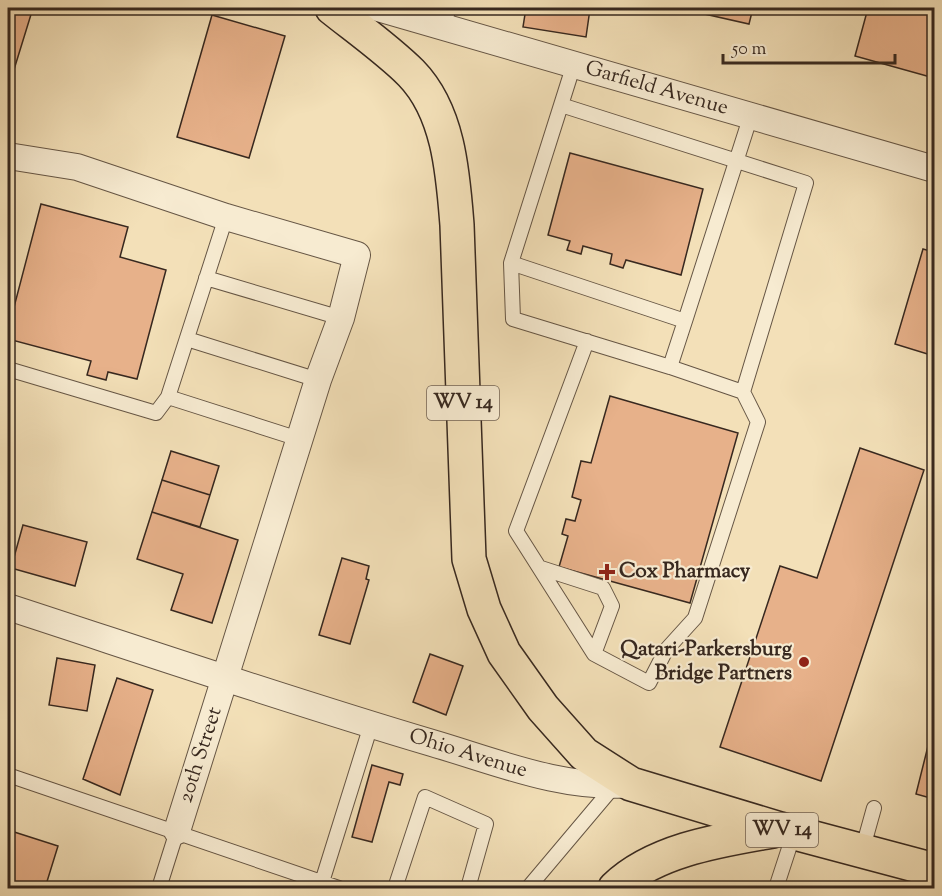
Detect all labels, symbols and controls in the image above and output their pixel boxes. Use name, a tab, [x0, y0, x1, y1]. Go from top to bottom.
scale bar	[723, 27, 896, 65]
text: 50 m	[731, 37, 767, 63]
street label: Garfield Avenue	[581, 54, 732, 124]
road number: WV 14	[427, 386, 499, 420]
place label: Cox Pharmacy	[619, 557, 751, 587]
marker: Cox Pharmacy	[600, 565, 614, 579]
place label: Qatari-Parkersburg Bridge Partners	[620, 635, 793, 689]
marker: Qatari-Parkersburg Bridge Partners	[797, 655, 811, 669]
street label: 20th Street	[171, 703, 231, 807]
street label: Ohio Avenue	[405, 722, 531, 786]
road number: WV 14	[746, 813, 818, 847]

